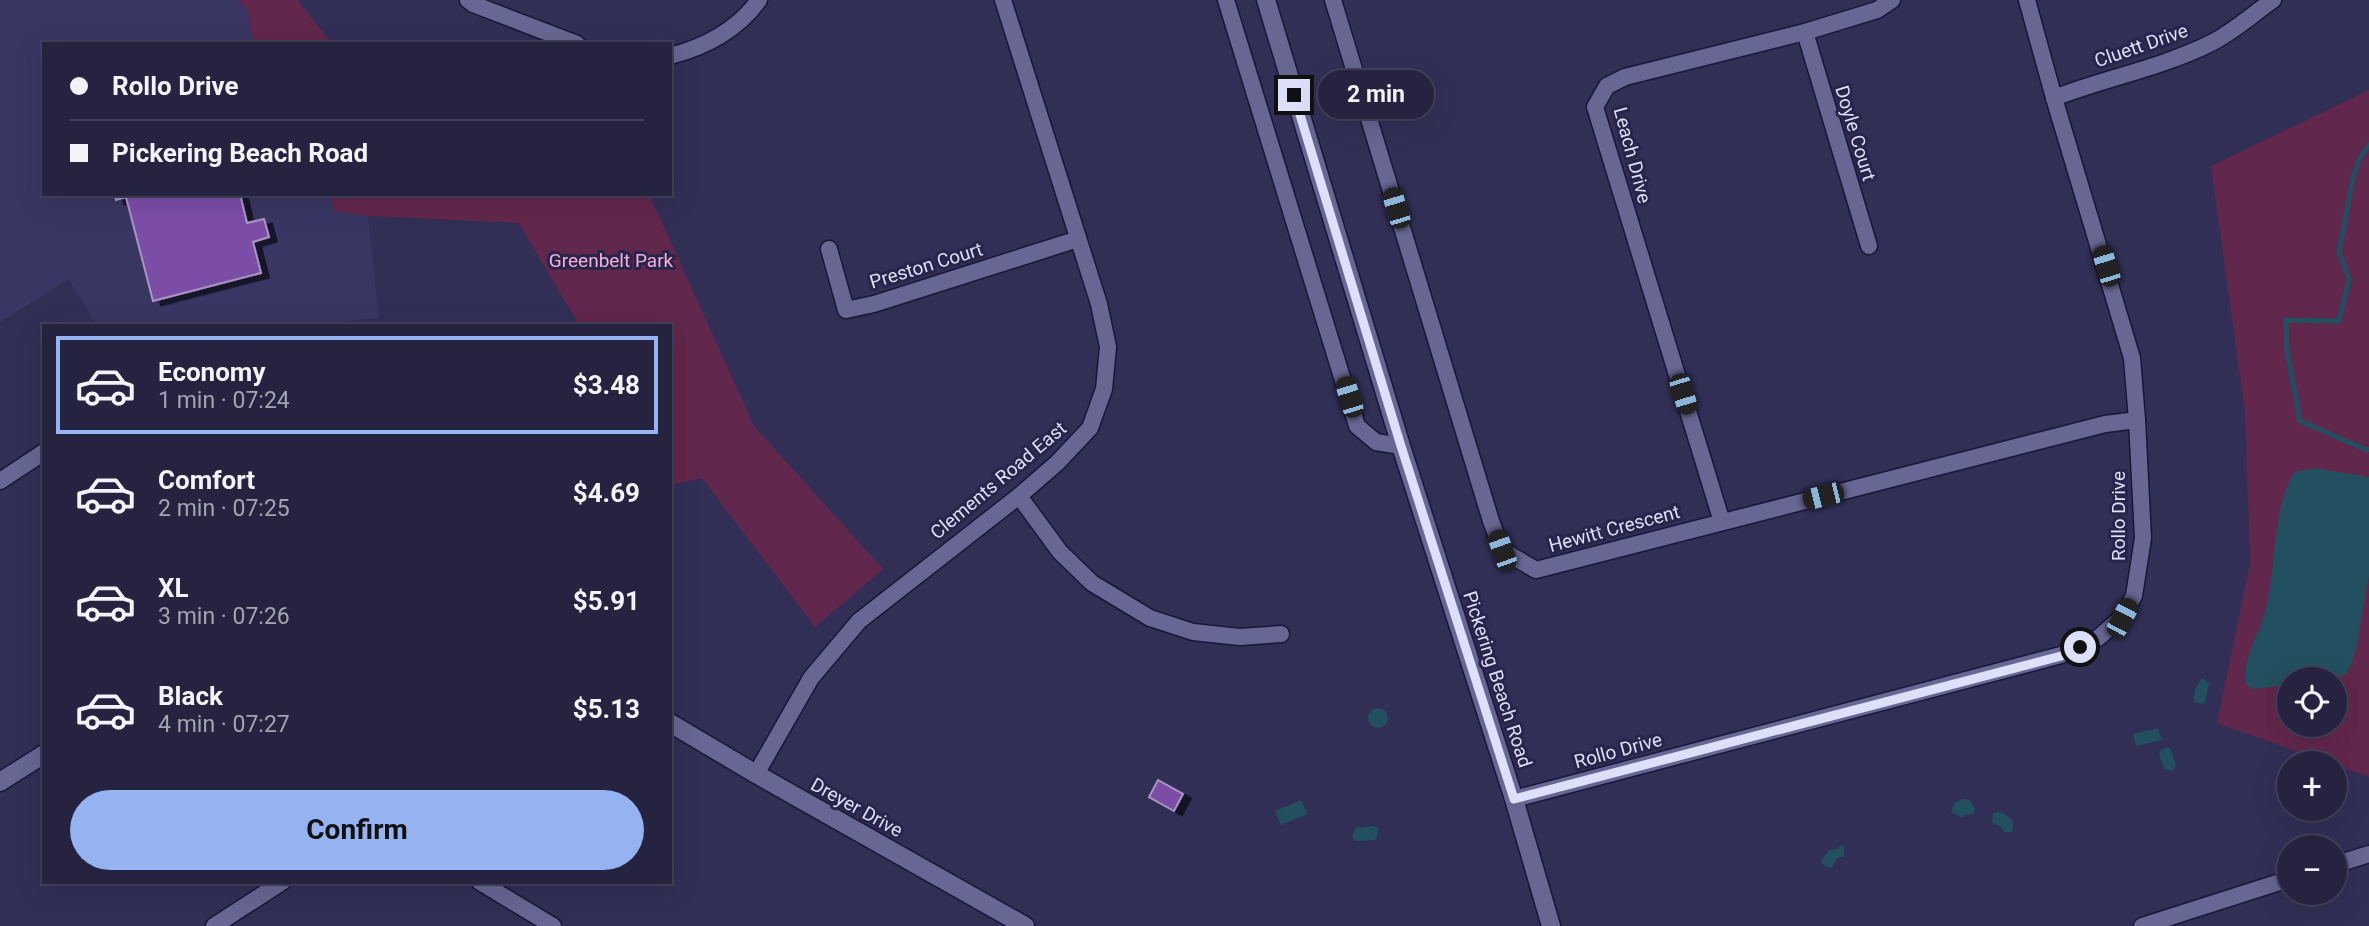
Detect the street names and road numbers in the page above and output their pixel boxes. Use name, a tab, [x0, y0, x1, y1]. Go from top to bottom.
street label: Cluett Drive	[2091, 19, 2191, 72]
street label: Doyle Court	[1830, 83, 1881, 184]
street label: Leach Drive	[1609, 105, 1656, 206]
street label: Preston Court	[867, 237, 985, 294]
street label: Clements Road East	[926, 417, 1071, 544]
street label: Rollo Drive	[2107, 471, 2130, 561]
street label: Hewitt Crescent	[1546, 500, 1682, 557]
street label: Pickering Beach Road	[1458, 588, 1537, 770]
street label: Rollo Drive	[1572, 728, 1665, 773]
street label: Dreyer Drive	[807, 773, 907, 842]

